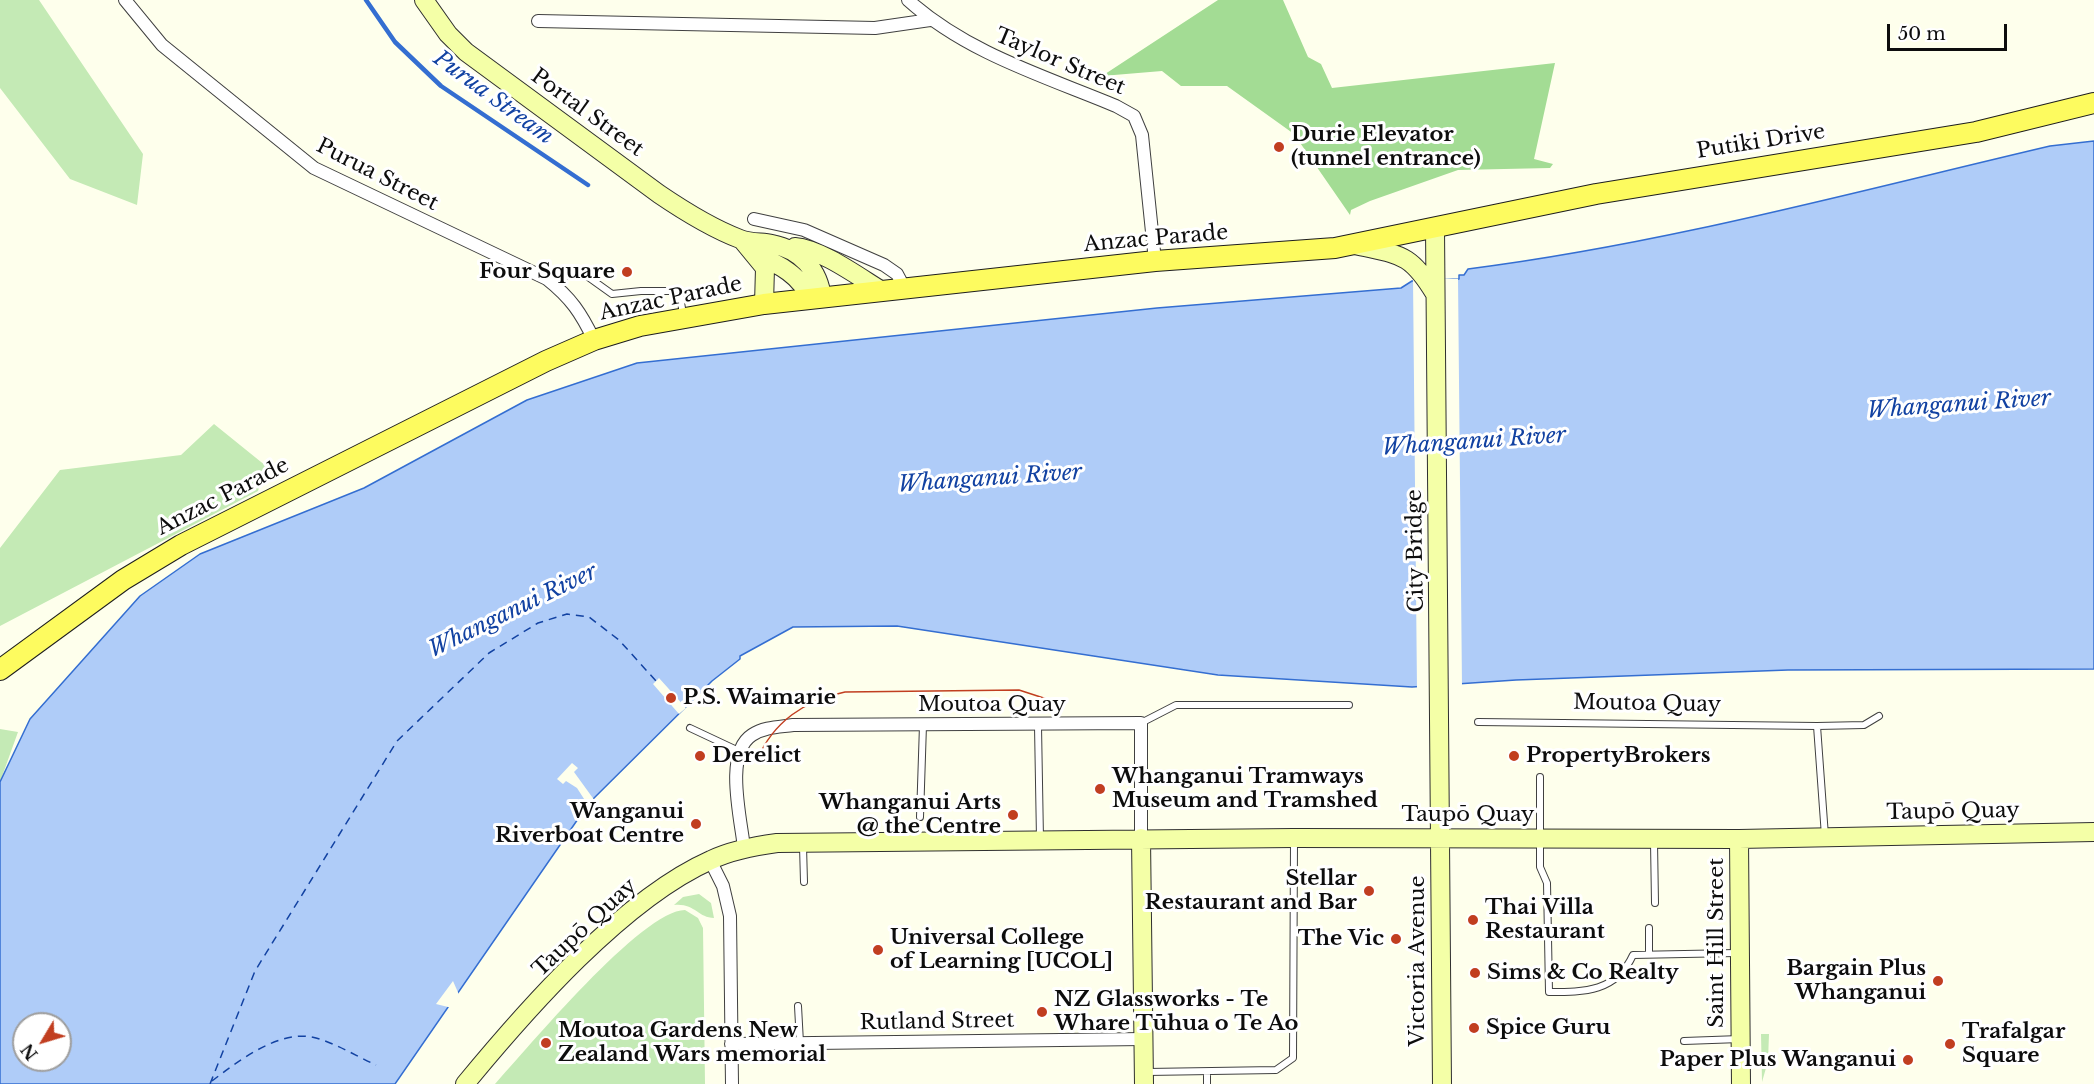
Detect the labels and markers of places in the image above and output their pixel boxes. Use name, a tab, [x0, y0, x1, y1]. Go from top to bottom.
place label: Durie Elevator (tunnel entrance)	[1291, 122, 1481, 172]
marker: Durie Elevator (tunnel entrance)	[1272, 140, 1286, 154]
place label: Four Square	[479, 259, 615, 285]
marker: Four Square	[620, 265, 634, 279]
place label: P.S. Waimarie	[683, 685, 836, 711]
marker: P.S. Waimarie	[664, 691, 678, 705]
place label: Derelict	[712, 743, 801, 769]
place label: PropertyBrokers	[1526, 743, 1711, 769]
marker: Derelict	[693, 749, 707, 763]
marker: PropertyBrokers	[1507, 749, 1521, 763]
place label: Whanganui Tramways Museum and Tramshed	[1112, 764, 1378, 814]
marker: Whanganui Tramways Museum and Tramshed	[1093, 782, 1107, 796]
place label: Whanganui Arts @ the Centre	[819, 790, 1001, 840]
place label: Wanganui Riverboat Centre	[495, 799, 684, 849]
marker: Whanganui Arts @ the Centre	[1006, 808, 1020, 822]
marker: Wanganui Riverboat Centre	[689, 817, 703, 831]
place label: Stellar Restaurant and Bar	[1145, 866, 1357, 916]
marker: Stellar Restaurant and Bar	[1362, 884, 1376, 898]
place label: Thai Villa Restaurant	[1485, 895, 1605, 945]
marker: Thai Villa Restaurant	[1466, 913, 1480, 927]
place label: Universal College of Learning [UCOL]	[890, 925, 1113, 975]
place label: The Vic	[1298, 926, 1384, 952]
marker: The Vic	[1389, 932, 1403, 946]
marker: Universal College of Learning [UCOL]	[871, 943, 885, 957]
place label: Bargain Plus Whanganui	[1786, 956, 1926, 1006]
place label: Sims & Co Realty	[1487, 960, 1678, 986]
marker: Sims & Co Realty	[1468, 966, 1482, 980]
marker: Bargain Plus Whanganui	[1931, 974, 1945, 988]
place label: NZ Glassworks - Te Whare Tūhua o Te Ao	[1054, 987, 1298, 1037]
marker: NZ Glassworks - Te Whare Tūhua o Te Ao	[1035, 1005, 1049, 1019]
place label: Spice Guru	[1486, 1015, 1610, 1041]
place label: Moutoa Gardens New Zealand Wars memorial	[558, 1018, 826, 1068]
place label: Trafalgar Square	[1962, 1019, 2065, 1069]
marker: Spice Guru	[1467, 1021, 1481, 1035]
marker: Moutoa Gardens New Zealand Wars memorial	[539, 1036, 553, 1050]
marker: Trafalgar Square	[1943, 1037, 1957, 1051]
place label: Paper Plus Wanganui	[1659, 1047, 1896, 1073]
marker: Paper Plus Wanganui	[1901, 1053, 1915, 1067]

